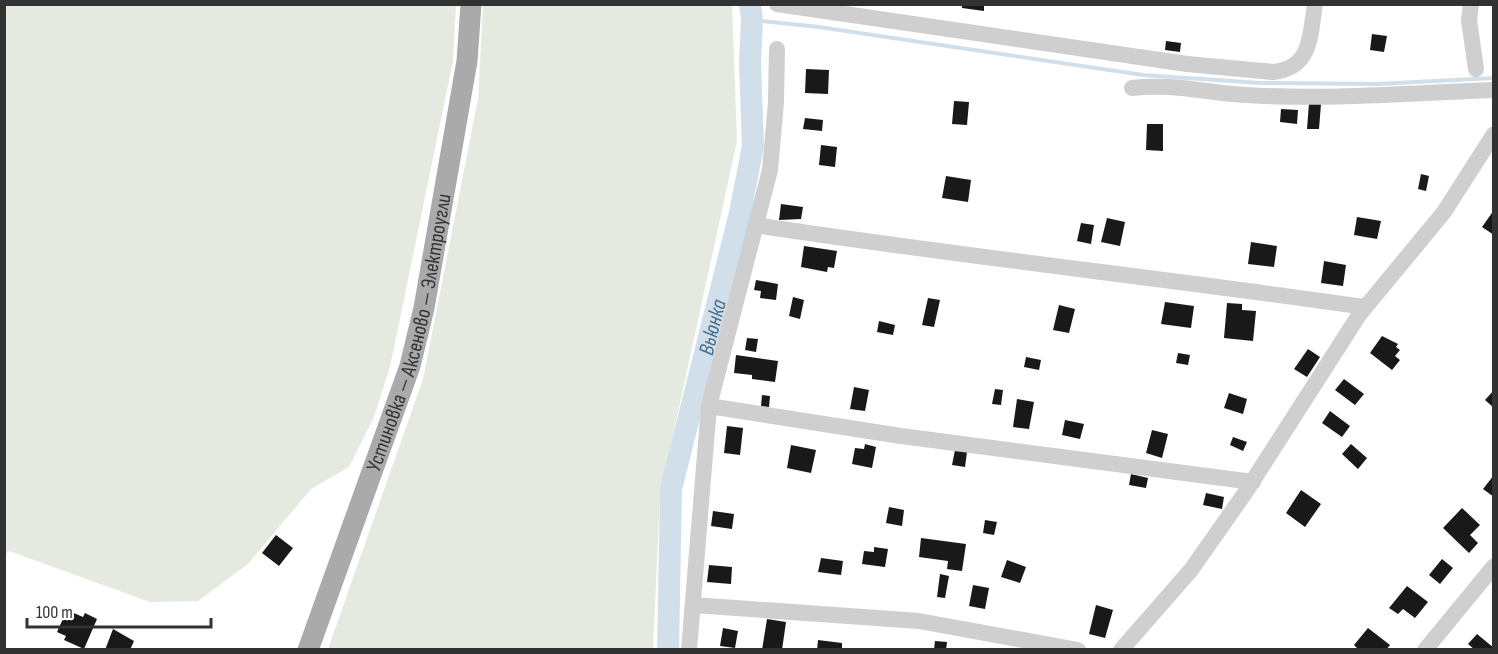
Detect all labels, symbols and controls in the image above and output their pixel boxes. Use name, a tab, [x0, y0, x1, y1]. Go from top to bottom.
street label: Устиновка — Аксеново — Электроугли	[361, 192, 457, 475]
water label: Вьюнка	[693, 297, 733, 358]
scale bar	[27, 591, 212, 629]
text: 100 m	[36, 602, 73, 623]

